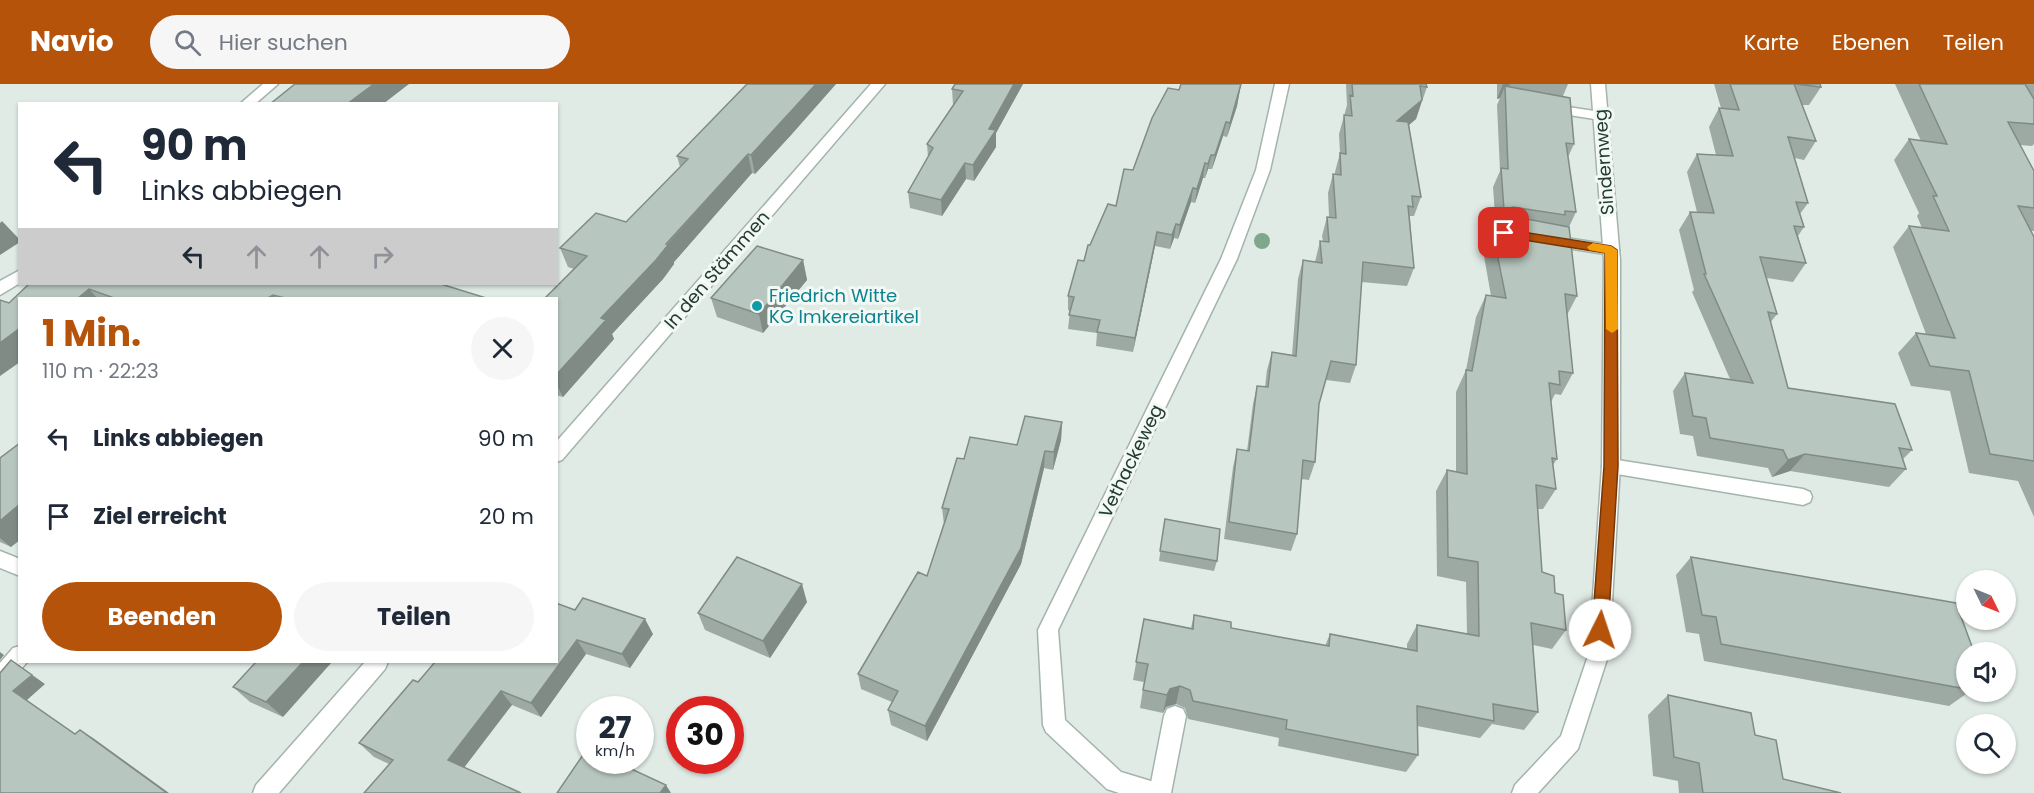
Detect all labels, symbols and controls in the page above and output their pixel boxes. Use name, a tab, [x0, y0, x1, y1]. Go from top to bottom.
search box	[150, 15, 570, 69]
text: Navio	[30, 22, 114, 61]
icon: search	[171, 26, 204, 59]
text: Hier suchen	[219, 27, 348, 58]
text: Karte	[1744, 28, 1799, 57]
text: Ebenen	[1832, 28, 1910, 57]
text: Teilen	[1943, 28, 2004, 57]
street label: Sindernweg	[1587, 108, 1620, 216]
text: 90 m	[141, 116, 248, 175]
icon: left	[42, 126, 120, 204]
text: Links abbiegen	[141, 172, 342, 209]
street label: In den Stämmen	[658, 205, 775, 334]
pin	[1478, 207, 1529, 258]
icon: arrive	[1487, 216, 1520, 249]
icon: left	[177, 240, 210, 273]
icon: ahead	[240, 240, 273, 273]
icon: ahead	[303, 240, 336, 273]
icon: right	[366, 240, 399, 273]
place label: Friedrich Witte KG Imkereiartikel	[769, 283, 919, 329]
marker: Friedrich Witte KG Imkereiartikel	[750, 299, 764, 313]
text: 1 Min.	[42, 308, 141, 359]
button: close	[471, 317, 534, 380]
text: 110 m · 22:23	[42, 357, 159, 385]
street label: Vethackeweg	[1092, 400, 1169, 522]
icon: left	[42, 422, 75, 455]
text: Links abbiegen	[93, 423, 264, 454]
text: 90 m	[478, 423, 534, 454]
icon: arrive	[42, 500, 75, 533]
text: Ziel erreicht	[93, 501, 227, 532]
text: 20 m	[479, 501, 534, 532]
north arrow	[1956, 570, 2016, 630]
map controls	[1956, 570, 2016, 774]
button: Beenden	[42, 582, 282, 651]
button: Teilen	[294, 582, 534, 651]
position arrow	[1568, 598, 1632, 662]
button: sound	[1956, 642, 2016, 702]
speed limit sign: 30	[666, 696, 744, 774]
text: 27	[598, 706, 632, 749]
button: search	[1956, 714, 2016, 774]
text: km/h	[595, 740, 635, 761]

